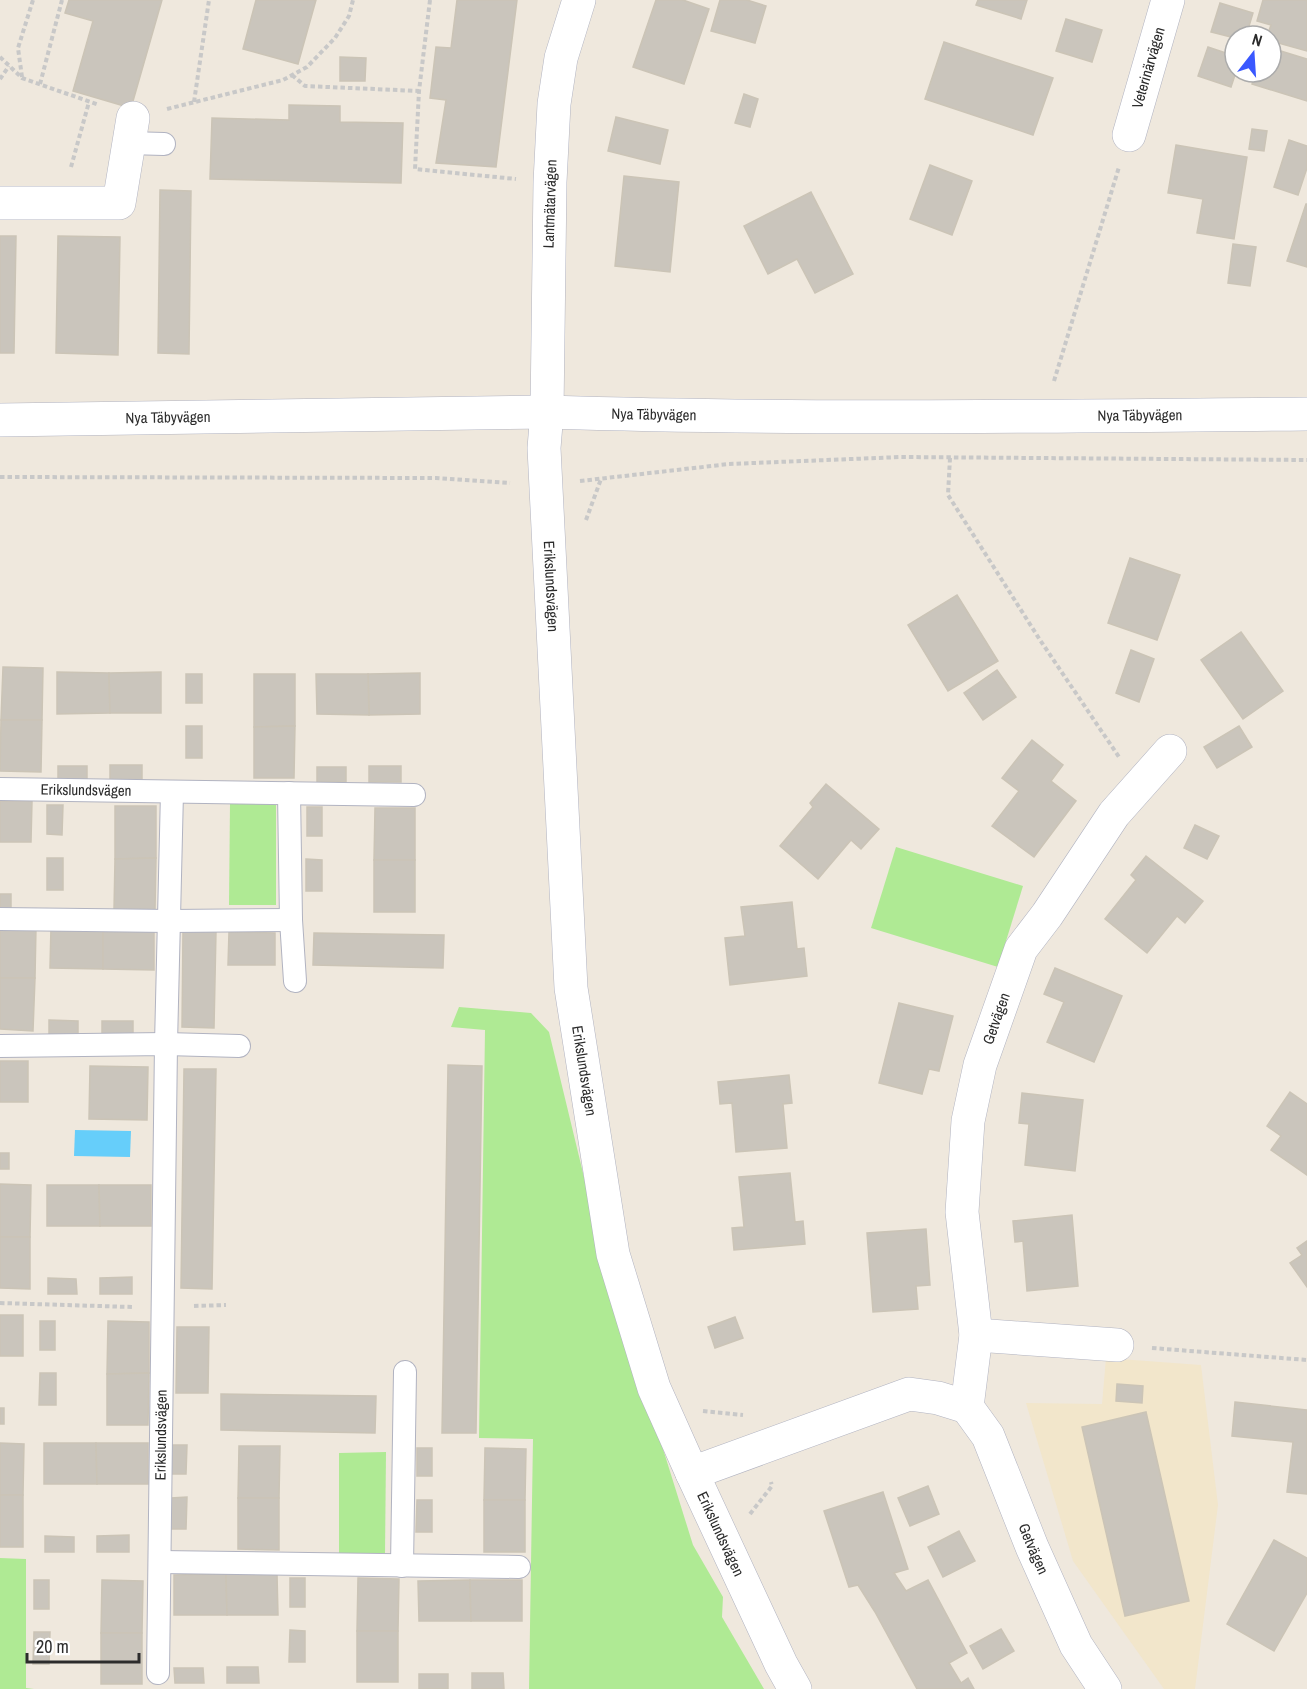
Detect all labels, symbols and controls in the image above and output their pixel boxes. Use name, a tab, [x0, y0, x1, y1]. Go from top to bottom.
north arrow	[1223, 24, 1283, 84]
street label: Veterinärvägen	[1126, 25, 1170, 111]
text: N	[1250, 28, 1265, 52]
street label: Lantmätarvägen	[537, 159, 562, 249]
street label: Nya Täbyvägen	[611, 403, 697, 425]
street label: Nya Täbyvägen	[1097, 404, 1182, 426]
street label: Nya Täbyvägen	[125, 406, 211, 428]
street label: Erikslundsvägen	[539, 540, 564, 632]
street label: Erikslundsvägen	[40, 779, 132, 801]
street label: Getvägen	[977, 990, 1015, 1047]
street label: Erikslundsvägen	[567, 1024, 602, 1117]
street label: Erikslundsvägen	[149, 1389, 172, 1481]
street label: Erikslundsvägen	[692, 1488, 750, 1579]
street label: Getvägen	[1014, 1520, 1054, 1577]
scale bar	[27, 1626, 140, 1664]
text: 20 m	[36, 1634, 69, 1659]

